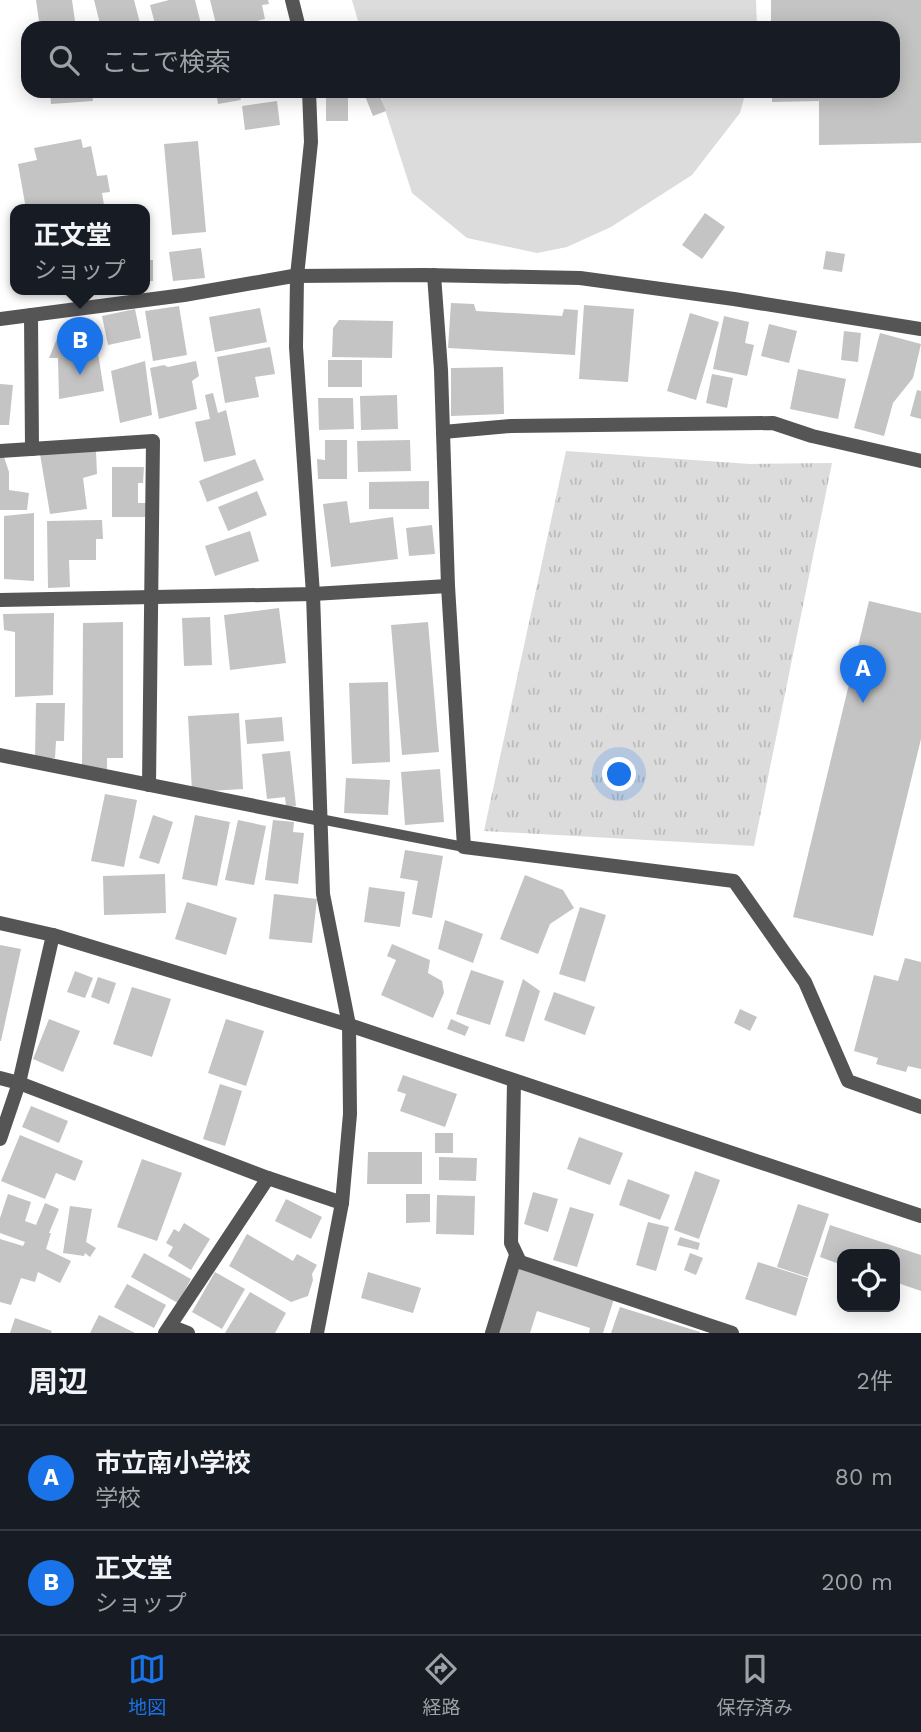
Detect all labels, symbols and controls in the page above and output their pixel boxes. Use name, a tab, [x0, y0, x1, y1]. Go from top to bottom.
search box	[21, 21, 900, 98]
icon: search	[45, 41, 83, 79]
text: ここで検索	[101, 47, 231, 77]
popup	[10, 204, 150, 295]
text: 正文堂	[34, 220, 112, 250]
text: ショップ	[34, 257, 126, 284]
pin: B	[57, 317, 103, 375]
pin: A	[840, 645, 886, 703]
your location	[602, 757, 636, 791]
map controls	[837, 1249, 900, 1312]
button: locate	[837, 1249, 900, 1312]
text: 周辺	[28, 1364, 88, 1399]
text: 2件	[857, 1368, 893, 1395]
text: 市立南小学校	[95, 1448, 251, 1478]
text: A	[43, 1464, 59, 1491]
text: 80 m	[835, 1464, 893, 1491]
text: 学校	[95, 1485, 141, 1512]
text: 正文堂	[95, 1553, 173, 1583]
text: B	[43, 1569, 59, 1596]
text: 200 m	[821, 1569, 893, 1596]
text: ショップ	[95, 1590, 187, 1617]
tab: 地図	[128, 1650, 166, 1719]
tab: 経路	[422, 1650, 461, 1719]
tab: 保存済み	[717, 1650, 793, 1719]

